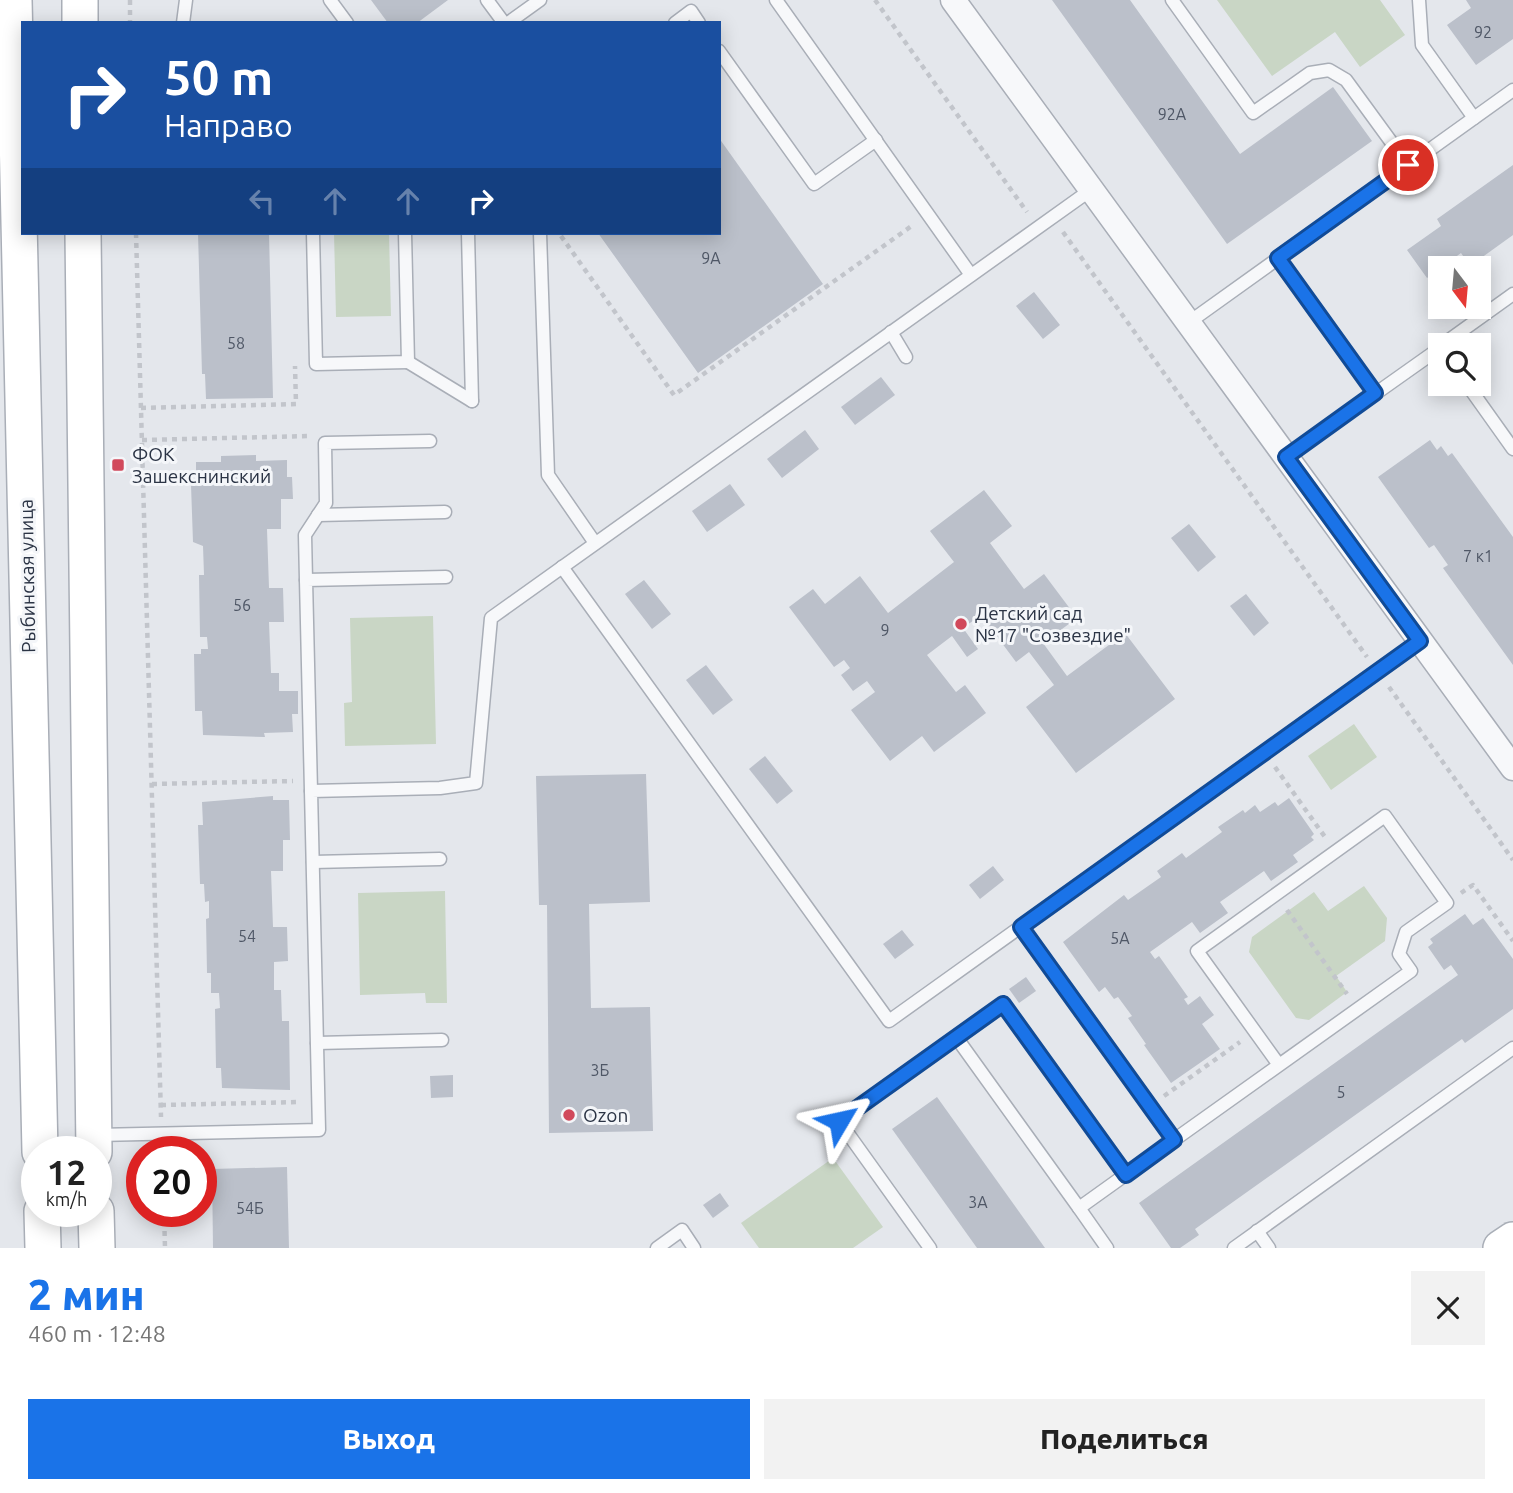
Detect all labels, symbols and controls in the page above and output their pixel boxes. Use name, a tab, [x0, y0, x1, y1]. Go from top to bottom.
house number: 92	[1474, 23, 1492, 41]
icon: right	[49, 49, 140, 140]
text: 50 m	[164, 49, 273, 104]
house number: 92А	[1158, 105, 1187, 123]
text: Направо	[164, 107, 293, 143]
pin	[1378, 135, 1438, 195]
icon: arrive	[1389, 146, 1427, 184]
icon: left	[243, 182, 281, 220]
icon: ahead	[316, 182, 354, 220]
icon: ahead	[389, 182, 427, 220]
icon: right	[462, 182, 500, 220]
house number: 9А	[701, 249, 721, 267]
north arrow	[1428, 256, 1491, 318]
map controls	[1428, 256, 1491, 396]
button: search	[1428, 333, 1491, 396]
house number: 58	[227, 334, 245, 352]
place label: ФОК Зашекснинский	[132, 443, 271, 487]
marker: ФОК Зашекснинский	[110, 457, 126, 473]
street label: Рыбинская улица	[15, 499, 39, 653]
house number: 7 к1	[1463, 547, 1493, 565]
house number: 56	[233, 596, 251, 614]
place label: Детский сад №17 "Созвездие"	[975, 602, 1131, 646]
marker: Детский сад №17 "Созвездие"	[953, 616, 969, 632]
house number: 9	[880, 621, 890, 639]
house number: 54	[238, 927, 256, 945]
house number: 5А	[1110, 929, 1130, 947]
house number: 3Б	[591, 1061, 610, 1079]
house number: 5	[1336, 1083, 1346, 1101]
position arrow	[802, 1084, 876, 1158]
place label: Ozon	[583, 1104, 628, 1126]
marker: Ozon	[561, 1107, 577, 1123]
speed limit sign: 20	[126, 1136, 217, 1227]
text: 12	[47, 1152, 86, 1192]
text: km/h	[46, 1189, 87, 1209]
house number: 3А	[968, 1193, 988, 1211]
house number: 54Б	[236, 1199, 264, 1217]
text: 2 мин	[28, 1271, 145, 1318]
button: close	[1411, 1271, 1485, 1345]
text: 460 m · 12:48	[28, 1321, 166, 1346]
button: Выход	[28, 1399, 750, 1479]
button: Поделиться	[764, 1399, 1485, 1479]

